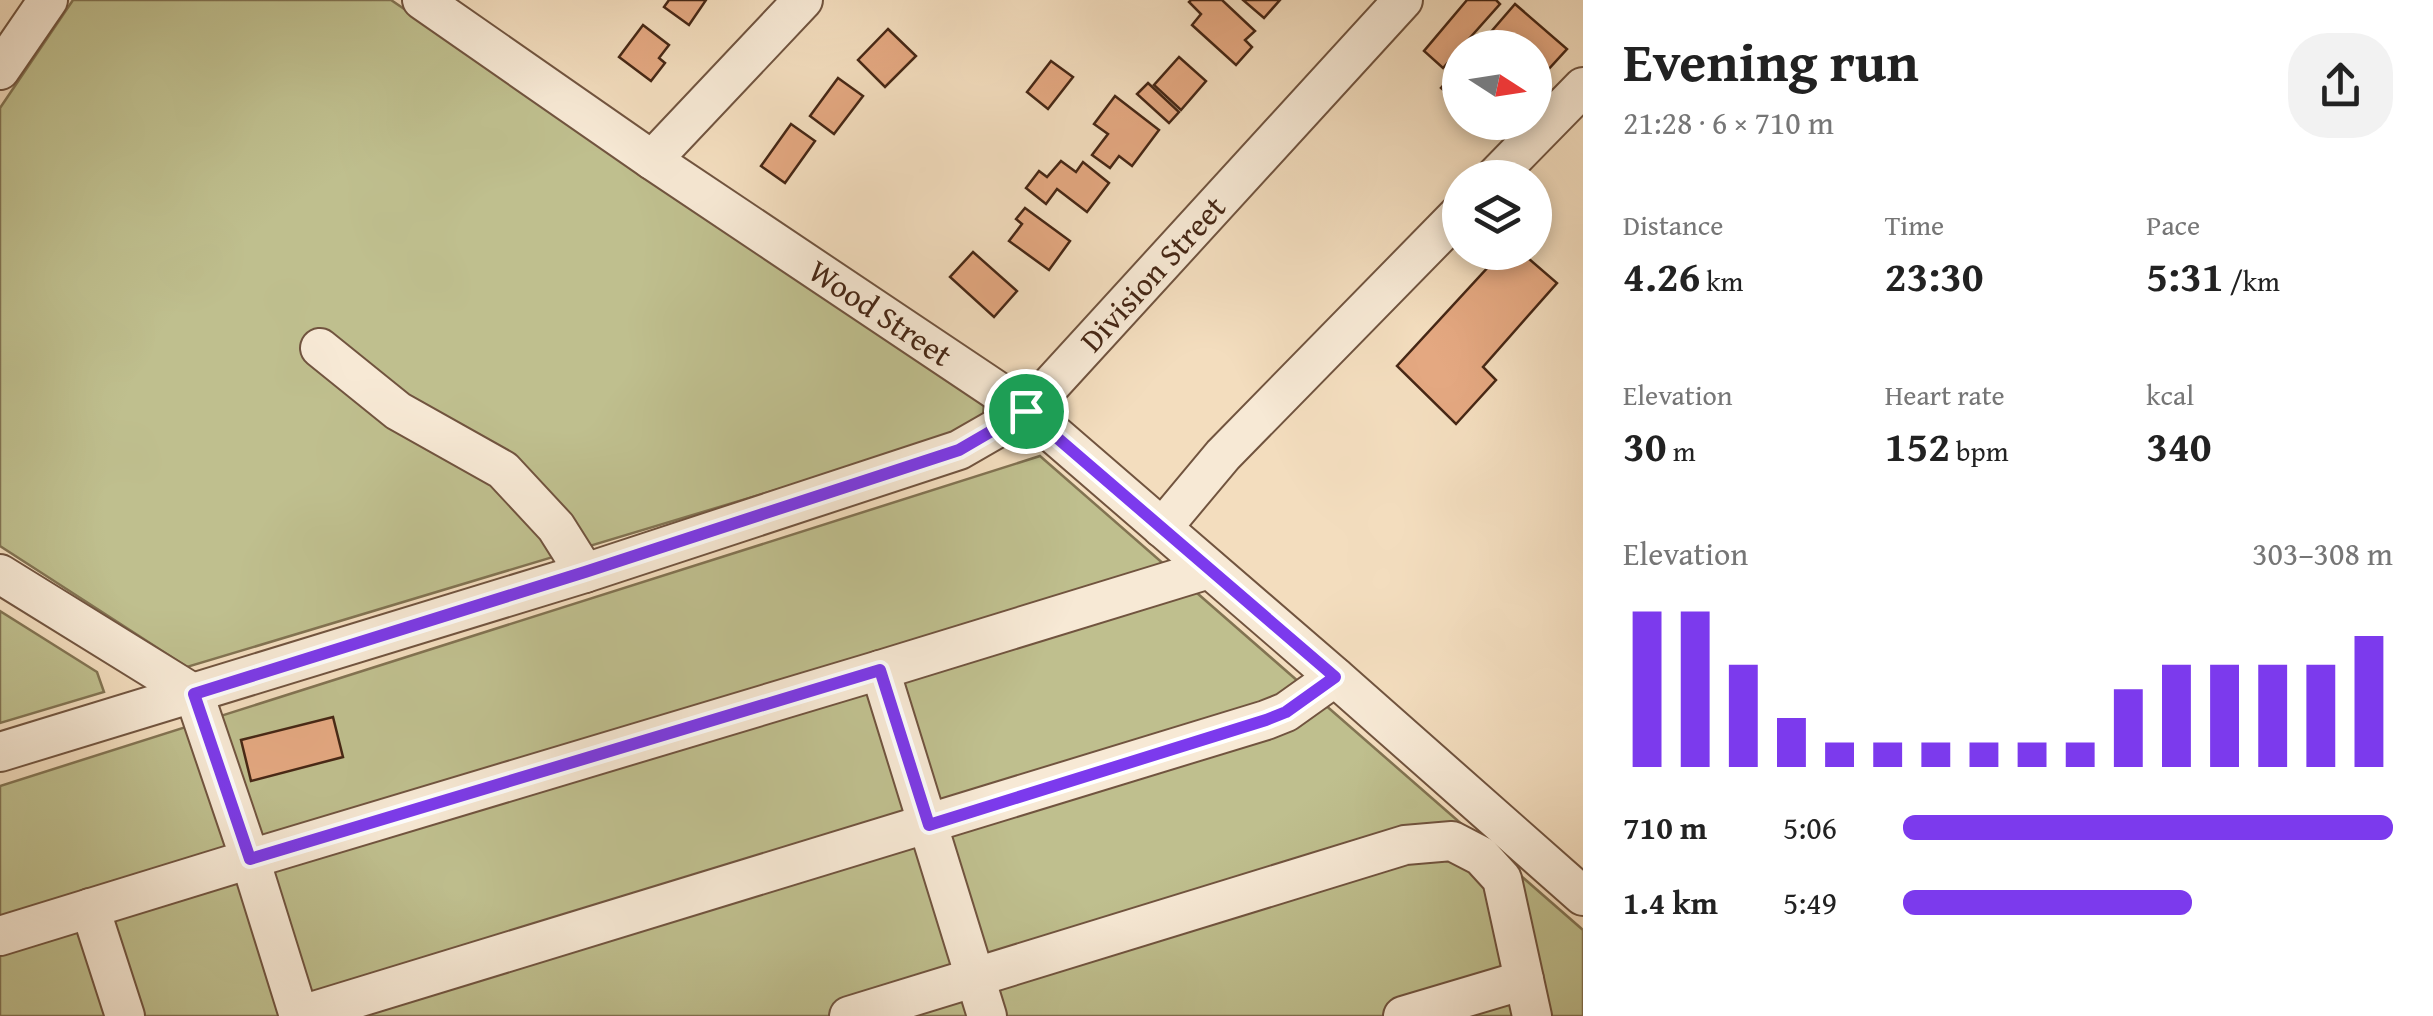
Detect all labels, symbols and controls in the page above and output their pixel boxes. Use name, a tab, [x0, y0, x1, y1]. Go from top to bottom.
text: Evening run	[1623, 21, 1919, 101]
north arrow	[1442, 30, 1552, 140]
map controls	[1442, 30, 1552, 270]
button: share	[2288, 33, 2393, 138]
text: 21:28 · 6 × 710 m	[1623, 99, 1834, 146]
button: layers	[1442, 160, 1552, 270]
street label: Division Street	[1068, 185, 1236, 362]
text: Distance	[1623, 204, 1723, 245]
text: Time	[1885, 204, 1944, 245]
text: Pace	[2146, 204, 2200, 245]
text: 4.26	[1623, 245, 1700, 306]
text: 23:30	[1885, 245, 1984, 306]
text: 5:31	[2146, 245, 2223, 306]
street label: Wood Street	[800, 247, 962, 378]
text: km	[1700, 260, 1743, 301]
text: /km	[2223, 260, 2280, 301]
pin	[984, 369, 1069, 454]
text: Elevation	[1623, 374, 1733, 415]
text: Heart rate	[1885, 374, 2005, 415]
text: kcal	[2146, 374, 2194, 415]
icon: arrive	[999, 384, 1054, 439]
text: 30	[1623, 415, 1667, 476]
text: 152	[1885, 415, 1950, 476]
text: 340	[2146, 415, 2212, 476]
text: m	[1667, 430, 1696, 471]
text: bpm	[1950, 430, 2009, 471]
text: Elevation	[1623, 530, 1748, 577]
text: 303–308 m	[2252, 530, 2393, 577]
text: 710 m	[1623, 804, 1707, 851]
text: 5:06	[1783, 804, 1837, 851]
text: 1.4 km	[1623, 879, 1718, 926]
text: 5:49	[1783, 879, 1837, 926]

